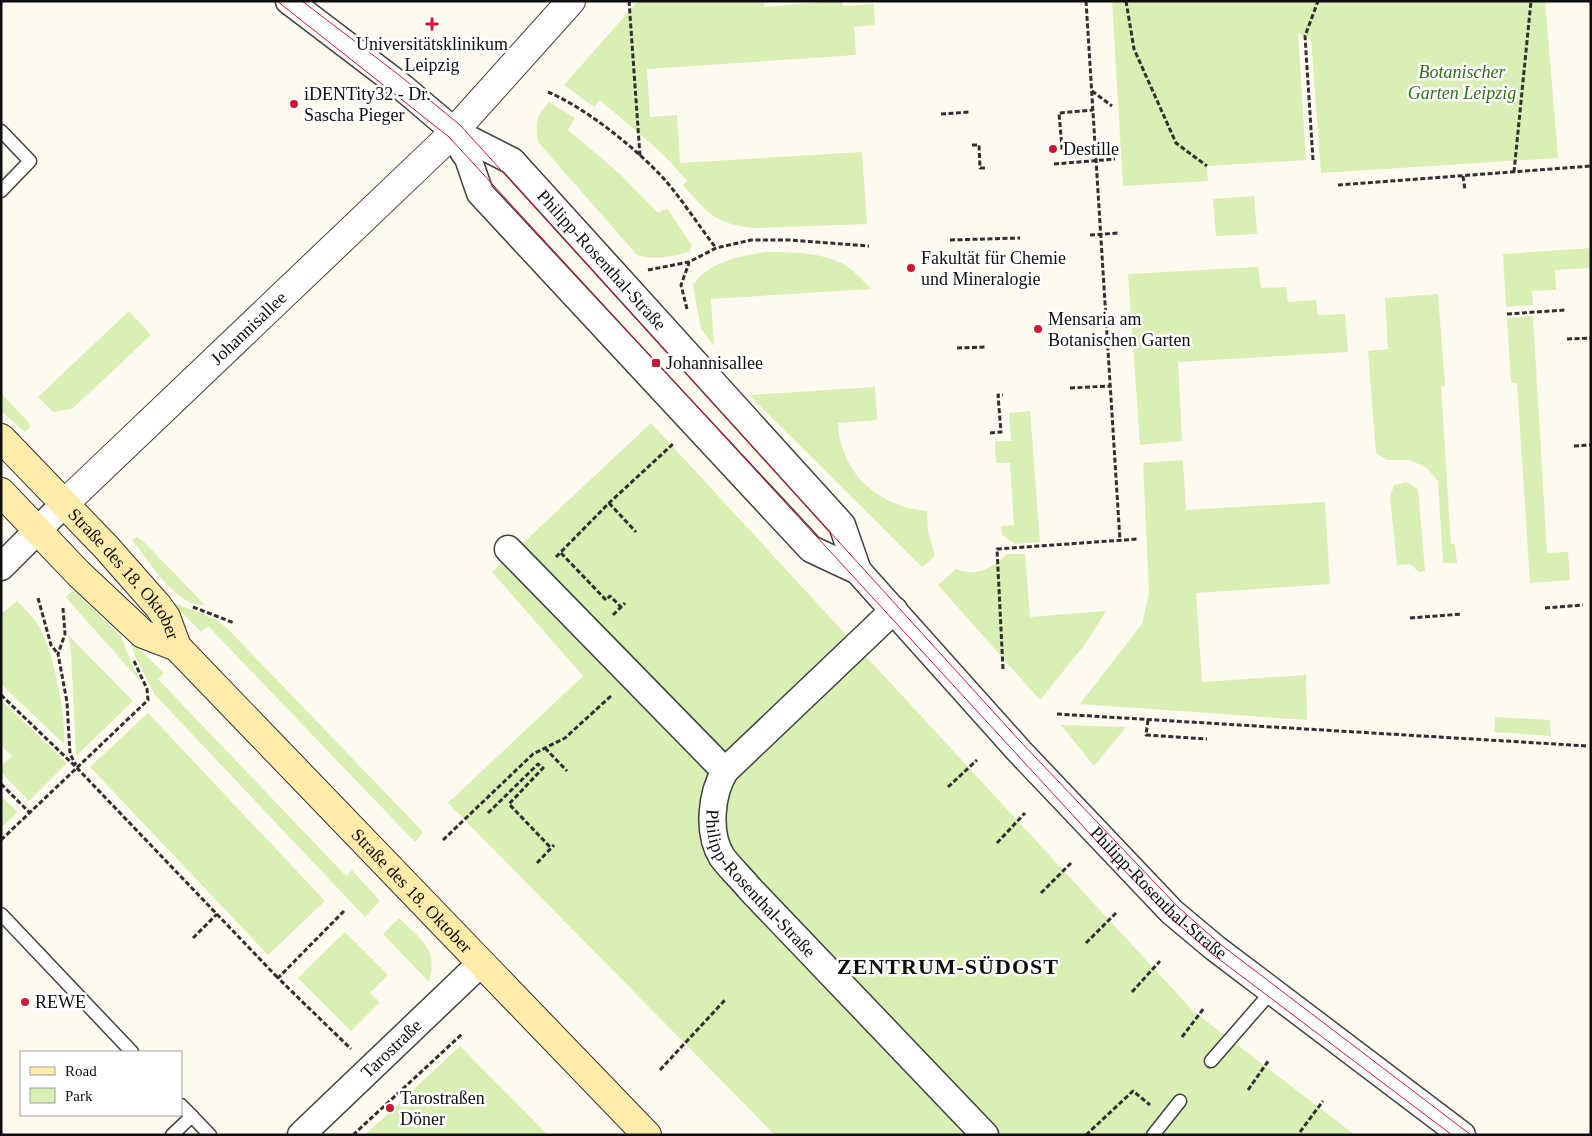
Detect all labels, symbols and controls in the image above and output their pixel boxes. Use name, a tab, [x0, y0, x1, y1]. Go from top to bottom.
marker: Universitätsklinikum Leipzig	[425, 17, 439, 31]
place label: Universitätsklinikum Leipzig	[356, 34, 508, 75]
park label: Botanischer Garten Leipzig	[1408, 62, 1516, 103]
place label: iDENTity32 - Dr. Sascha Pieger	[304, 84, 431, 125]
marker: iDENTity32 - Dr. Sascha Pieger	[288, 98, 300, 110]
place label: Destille	[1063, 139, 1119, 159]
marker: Destille	[1047, 143, 1059, 155]
street label: Philipp-Rosenthal-Straße	[533, 186, 670, 334]
place label: Fakultät für Chemie und Mineralogie	[921, 248, 1066, 289]
marker: Fakultät für Chemie und Mineralogie	[905, 262, 917, 274]
street label: Johannisallee	[207, 287, 291, 369]
place label: Mensaria am Botanischen Garten	[1048, 309, 1190, 350]
marker: Mensaria am Botanischen Garten	[1032, 323, 1044, 335]
place label: Johannisallee	[666, 353, 763, 373]
marker: Johannisallee	[650, 357, 662, 369]
street label: Straße des 18. Oktober	[64, 504, 183, 642]
street label: Philipp-Rosenthal-Straße	[702, 809, 820, 961]
street label: Philipp-Rosenthal-Straße	[1086, 823, 1231, 963]
street label: Straße des 18. Oktober	[347, 824, 476, 957]
district label: ZENTRUM-SÜDOST	[837, 954, 1059, 979]
place label: REWE	[35, 992, 86, 1012]
marker: REWE	[19, 996, 31, 1008]
street label: Tarostraße	[357, 1015, 426, 1082]
legend	[20, 1051, 182, 1116]
text: Road	[65, 1063, 97, 1079]
text: Park	[65, 1088, 93, 1104]
place label: Tarostraßen Döner	[400, 1088, 485, 1129]
marker: Tarostraßen Döner	[384, 1102, 396, 1114]

